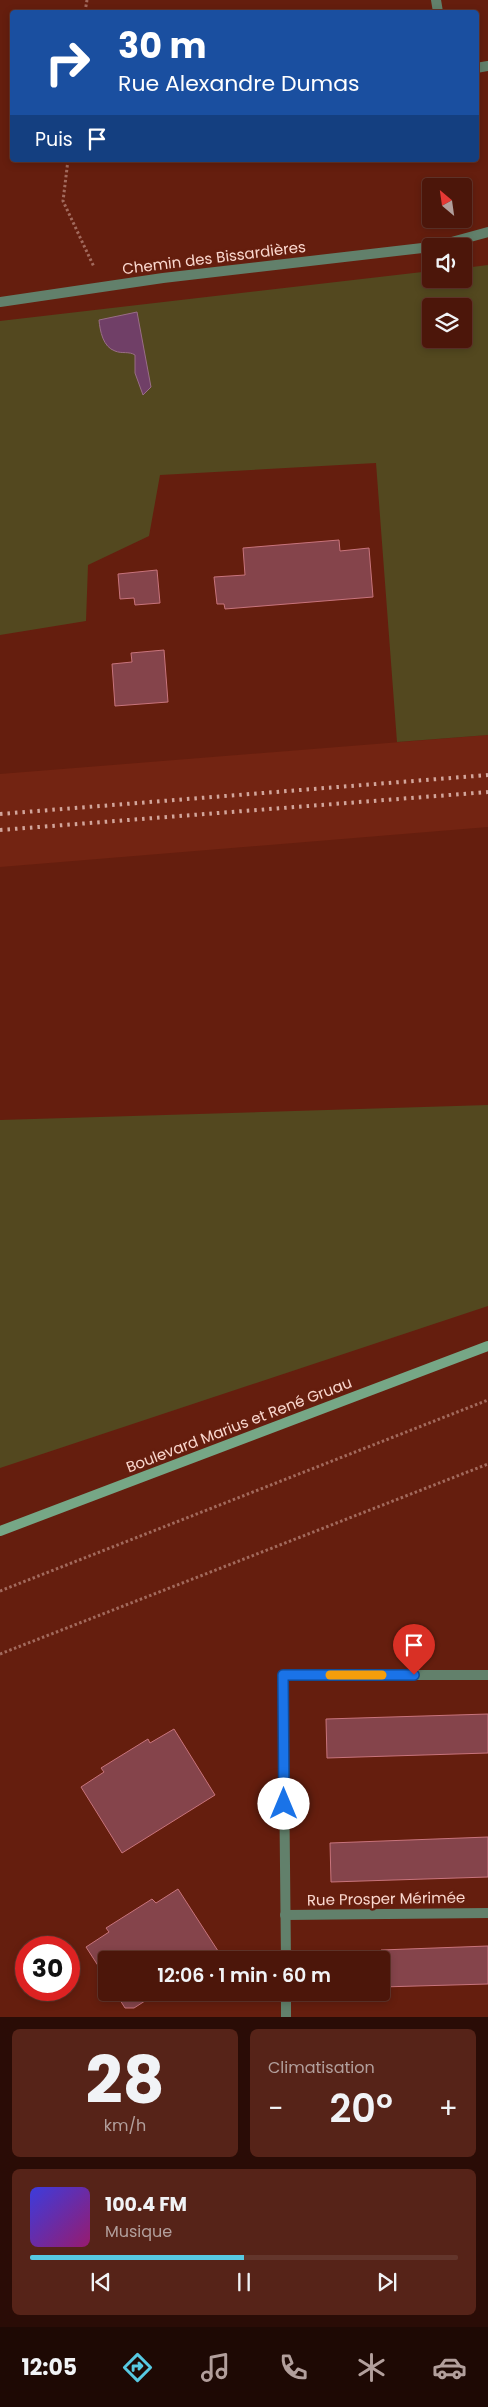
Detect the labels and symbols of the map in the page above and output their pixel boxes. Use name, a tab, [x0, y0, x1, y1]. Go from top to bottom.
north arrow	[422, 178, 472, 228]
street label: Chemin des Bissardières	[121, 236, 307, 279]
street label: Boulevard Marius et René Gruau	[123, 1372, 355, 1477]
pin	[393, 1624, 435, 1675]
position arrow	[257, 1777, 309, 1829]
street label: Rue Prosper Mérimée	[307, 1887, 465, 1910]
speed limit sign: 30	[15, 1936, 80, 2001]

